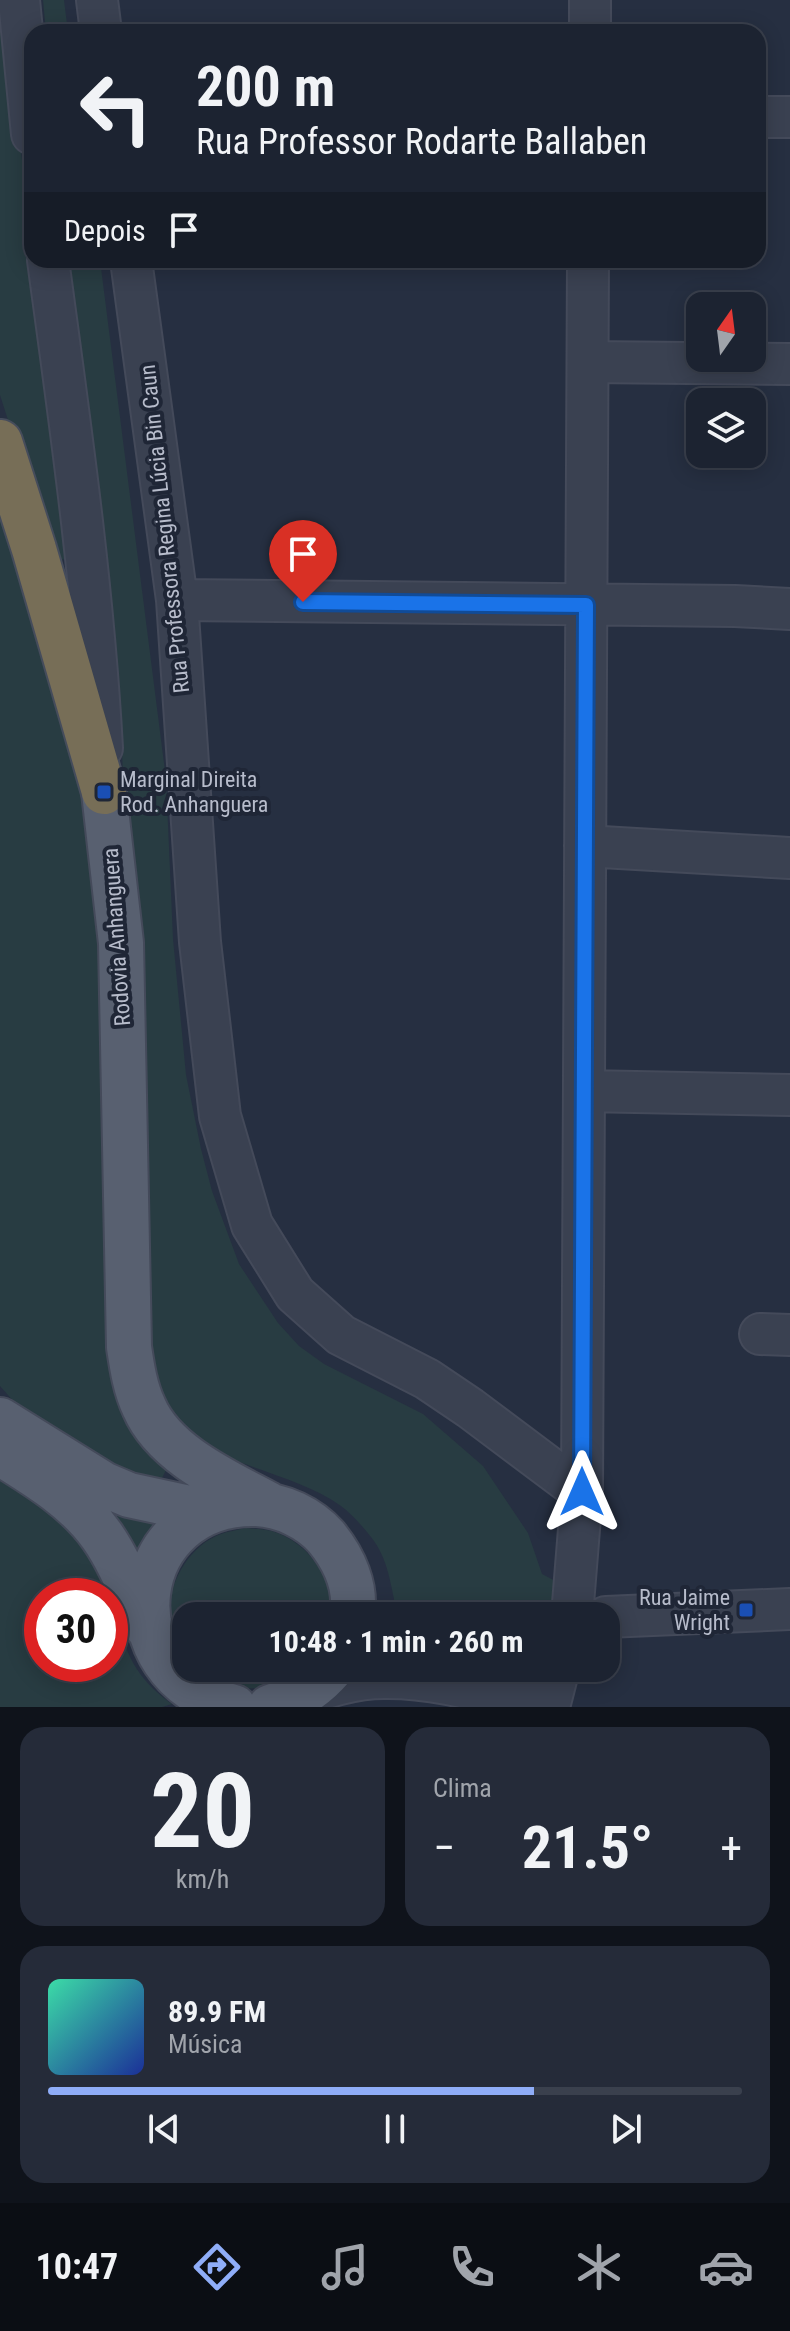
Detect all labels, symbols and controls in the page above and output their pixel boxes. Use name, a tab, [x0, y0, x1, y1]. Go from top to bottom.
text: 200 m	[196, 54, 335, 120]
icon: left	[64, 56, 168, 160]
text: Rua Professor Rodarte Ballaben	[196, 121, 647, 163]
icon: arrive	[162, 208, 206, 252]
text: Depois	[64, 213, 146, 248]
north arrow	[686, 292, 766, 372]
map controls	[686, 292, 766, 468]
street label: Rua Professora Regina Lúcia Bin Caun	[135, 363, 194, 694]
button: layers	[686, 388, 766, 468]
pin	[269, 520, 337, 602]
icon: arrive	[281, 532, 325, 576]
place label: Marginal Direita Rod. Anhanguera	[120, 767, 268, 817]
marker: Marginal Direita Rod. Anhanguera	[95, 783, 113, 801]
street label: Rodovia Anhanguera	[98, 847, 135, 1027]
position arrow	[540, 1450, 624, 1534]
speed limit sign: 30	[24, 1578, 128, 1682]
place label: Rua Jaime Wright	[639, 1585, 730, 1635]
marker: Rua Jaime Wright	[737, 1601, 755, 1619]
text: 10:48 · 1 min · 260 m	[269, 1624, 523, 1659]
text: 20	[150, 1751, 255, 1872]
text: Clima	[433, 1773, 492, 1803]
text: 21.5°	[522, 1812, 653, 1883]
text: −	[433, 1822, 455, 1874]
text: +	[720, 1822, 742, 1874]
text: km/h	[176, 1864, 229, 1894]
text: 89.9 FM	[168, 1994, 266, 2029]
text: Música	[168, 2029, 243, 2059]
icon: previous	[142, 2107, 186, 2151]
icon: pause	[373, 2107, 417, 2151]
icon: next	[604, 2107, 648, 2151]
icon: directions	[189, 2239, 245, 2295]
icon: music	[317, 2239, 373, 2295]
icon: phone	[444, 2239, 500, 2295]
icon: climate	[571, 2239, 627, 2295]
icon: car	[698, 2239, 754, 2295]
text: 10:47	[36, 2246, 118, 2288]

